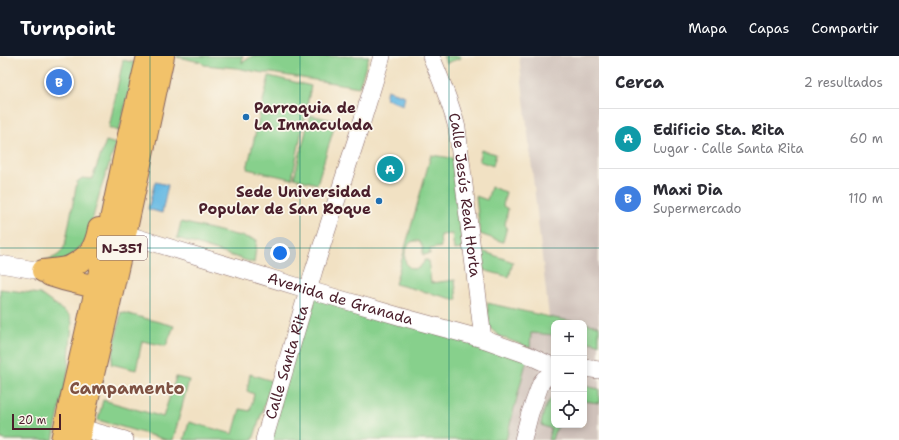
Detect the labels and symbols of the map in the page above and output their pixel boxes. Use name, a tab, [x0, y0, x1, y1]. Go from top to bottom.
pin: B	[46, 67, 72, 97]
place label: Parroquia de La Inmaculada	[254, 98, 373, 135]
street label: Calle Jesús Real Horta	[443, 110, 485, 279]
marker: Parroquia de La Inmaculada	[241, 112, 251, 122]
pin: A	[377, 154, 403, 184]
place label: Sede Universidad Popular de San Roque	[199, 182, 371, 219]
marker: Sede Universidad Popular de San Roque	[374, 196, 384, 206]
road number: N-351	[97, 236, 147, 260]
your location	[270, 243, 290, 263]
street label: Avenida de Granada	[265, 268, 416, 330]
street label: Calle Santa Rita	[261, 302, 313, 422]
district label: Campamento	[69, 377, 185, 399]
scale bar	[12, 412, 61, 431]

